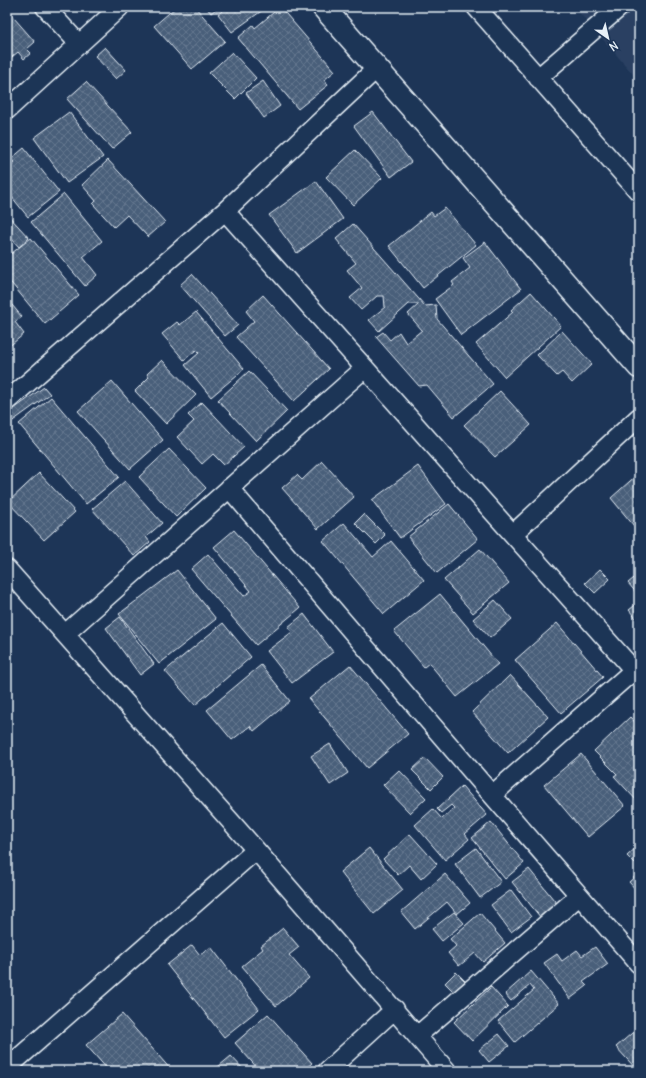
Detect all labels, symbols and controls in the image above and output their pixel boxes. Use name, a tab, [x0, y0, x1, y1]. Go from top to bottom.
north arrow	[588, 18, 628, 58]
text: N	[607, 38, 621, 54]

